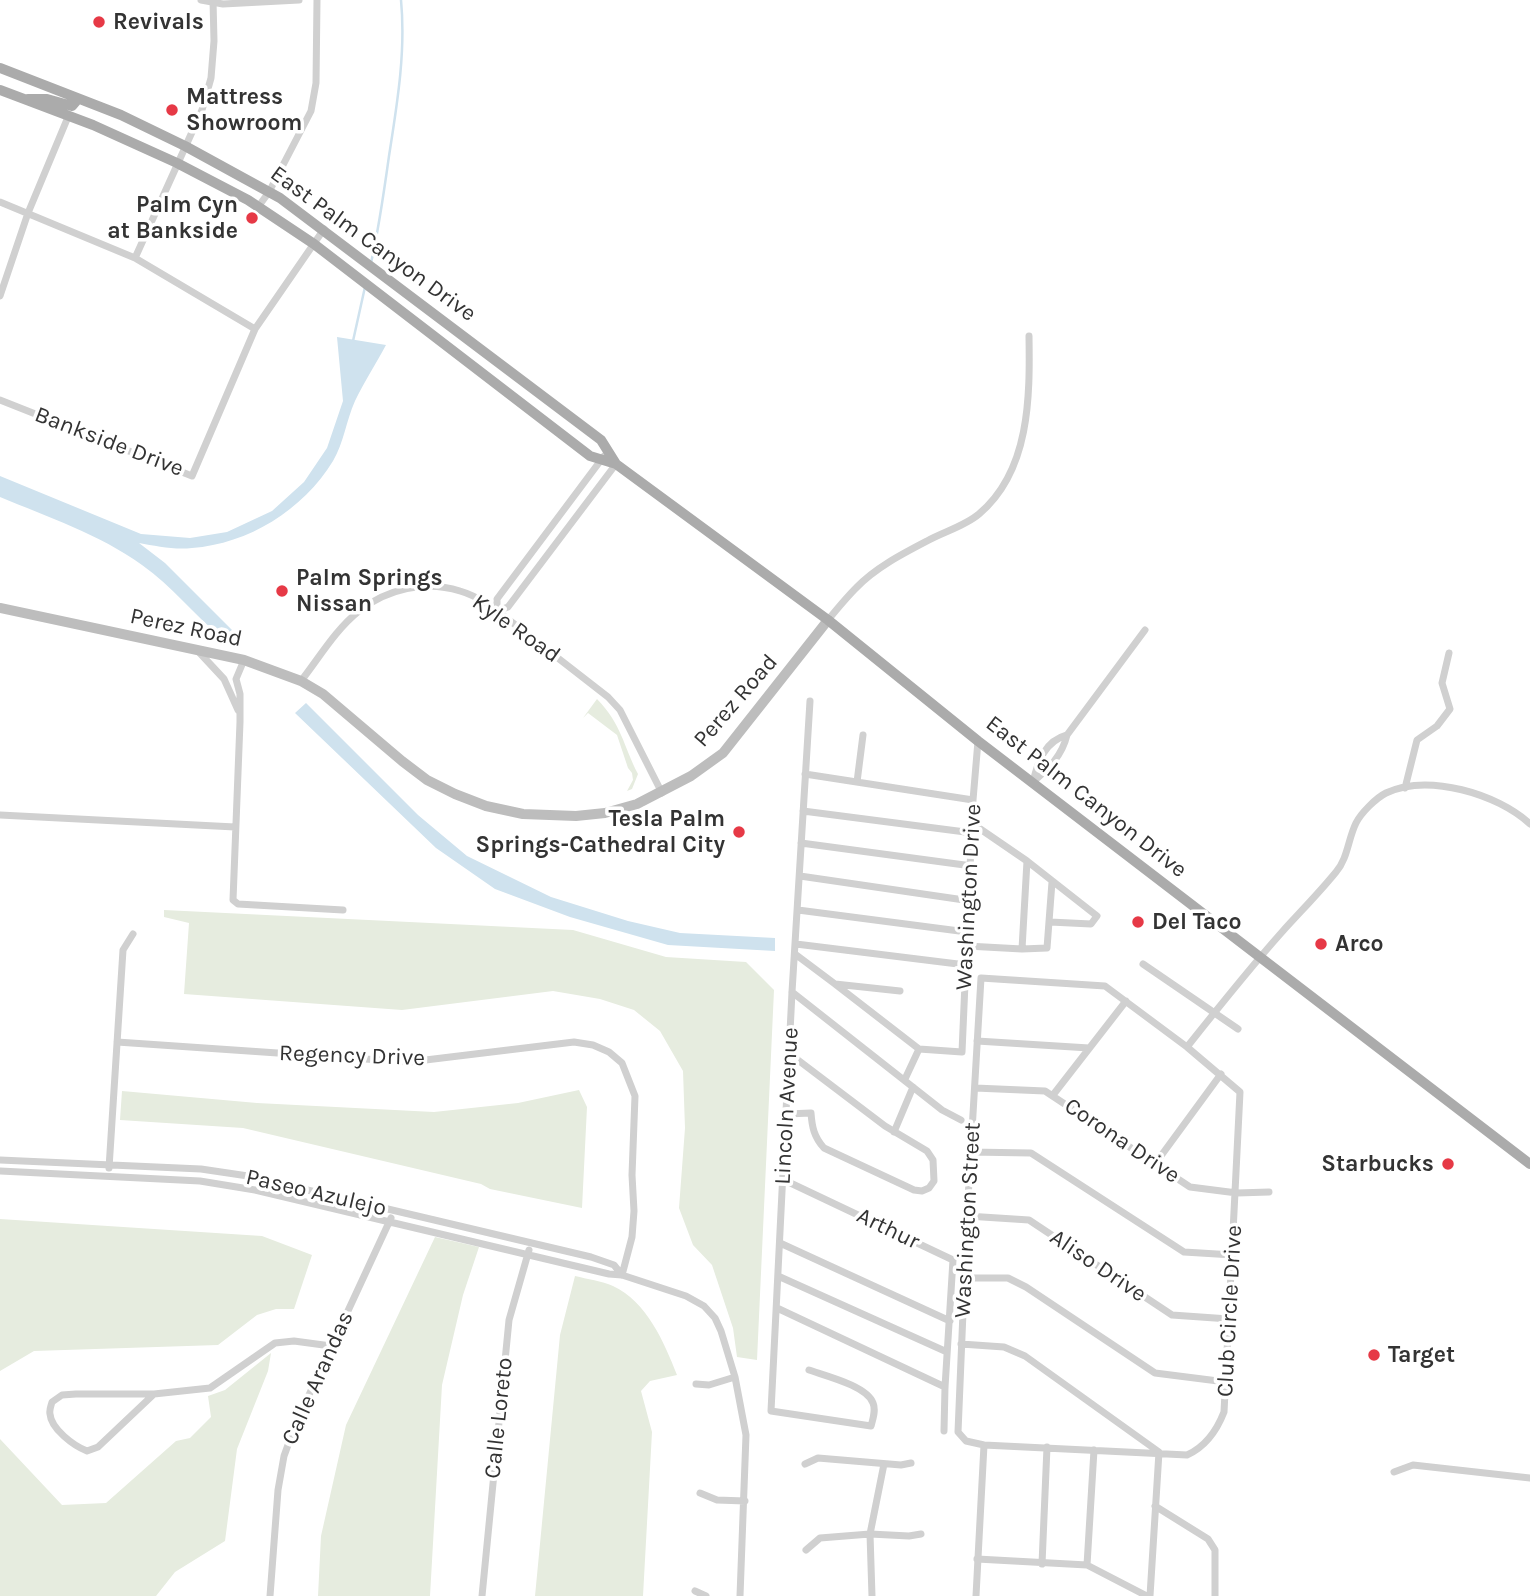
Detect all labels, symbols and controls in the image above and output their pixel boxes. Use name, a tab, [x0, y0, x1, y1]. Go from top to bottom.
place label: Revivals	[113, 8, 204, 36]
marker: Revivals	[91, 14, 107, 30]
place label: Mattress Showroom	[186, 83, 302, 137]
marker: Mattress Showroom	[164, 102, 180, 118]
street label: East Palm Canyon Drive	[265, 160, 481, 328]
place label: Palm Cyn at Bankside	[107, 191, 238, 245]
marker: Palm Cyn at Bankside	[244, 210, 260, 226]
street label: Bankside Drive	[31, 401, 187, 483]
place label: Palm Springs Nissan	[296, 564, 443, 618]
marker: Palm Springs Nissan	[274, 583, 290, 599]
street label: Kyle Road	[467, 589, 565, 669]
street label: Perez Road	[127, 603, 245, 653]
street label: Perez Road	[688, 649, 784, 753]
street label: East Palm Canyon Drive	[980, 710, 1192, 884]
street label: Washington Drive	[950, 803, 988, 991]
place label: Tesla Palm Springs-Cathedral City	[475, 805, 725, 859]
marker: Tesla Palm Springs-Cathedral City	[731, 824, 747, 840]
place label: Del Taco	[1152, 908, 1241, 936]
marker: Del Taco	[1130, 914, 1146, 930]
place label: Arco	[1335, 930, 1384, 958]
marker: Arco	[1313, 936, 1329, 952]
street label: Lincoln Avenue	[769, 1027, 805, 1185]
street label: Regency Drive	[278, 1040, 426, 1072]
street label: Corona Drive	[1059, 1092, 1185, 1190]
street label: Washington Street	[949, 1121, 987, 1319]
place label: Starbucks	[1321, 1150, 1434, 1178]
marker: Starbucks	[1440, 1156, 1456, 1172]
street label: Paseo Azulejo	[243, 1163, 389, 1223]
street label: Arthur	[852, 1202, 924, 1256]
street label: Aliso Drive	[1045, 1224, 1151, 1308]
street label: Club Circle Drive	[1212, 1224, 1248, 1398]
street label: Calle Arandas	[276, 1307, 360, 1449]
place label: Target	[1388, 1341, 1455, 1369]
marker: Target	[1366, 1347, 1382, 1363]
street label: Calle Loreto	[479, 1356, 519, 1480]

